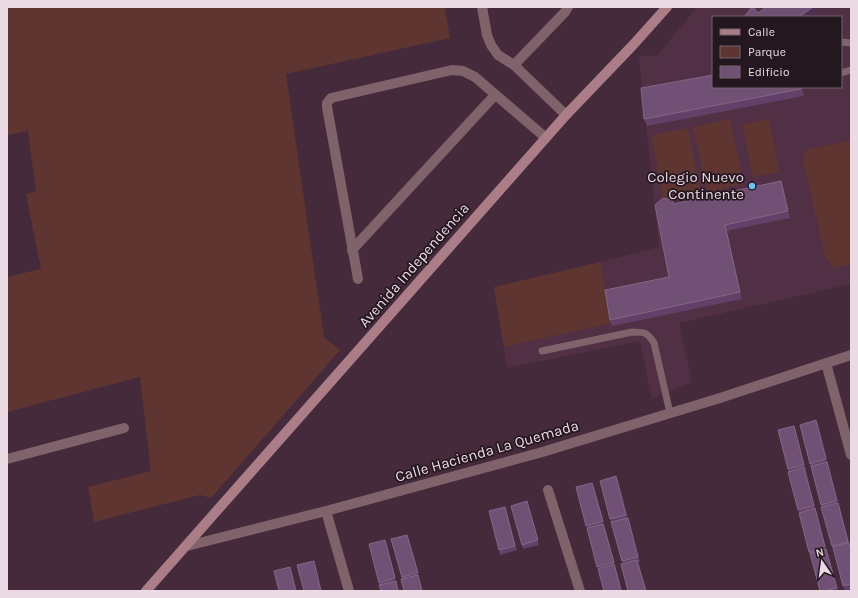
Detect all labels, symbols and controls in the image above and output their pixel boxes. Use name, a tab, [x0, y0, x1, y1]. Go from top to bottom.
legend	[712, 16, 842, 88]
text: Calle	[748, 25, 775, 39]
text: Parque	[748, 45, 786, 59]
text: Edificio	[748, 65, 789, 79]
place label: Colegio Nuevo Continente	[647, 168, 744, 203]
marker: Colegio Nuevo Continente	[747, 181, 757, 191]
street label: Avenida Independencia	[355, 199, 473, 331]
street label: Calle Hacienda La Quemada	[393, 416, 581, 486]
north arrow	[802, 542, 842, 582]
text: N	[815, 546, 825, 560]

